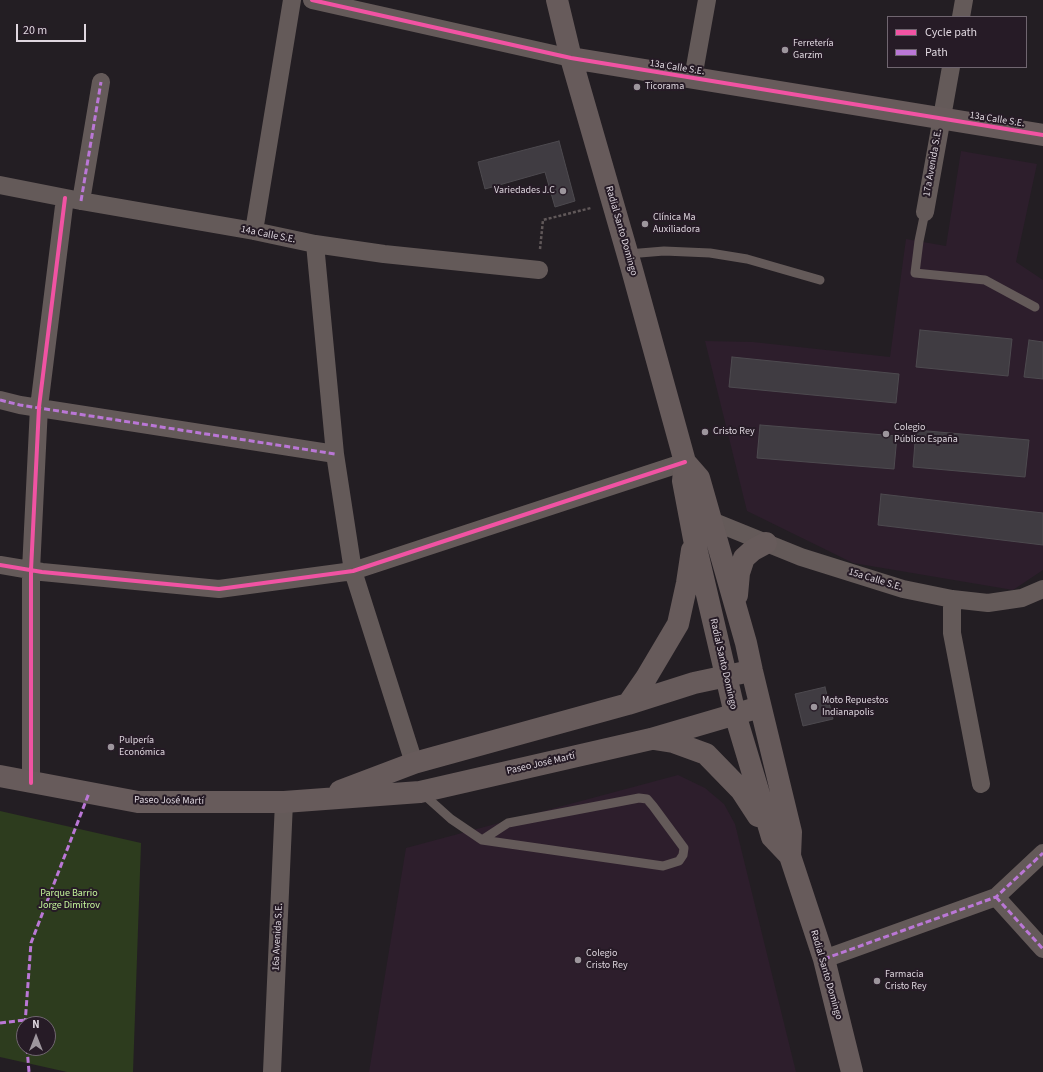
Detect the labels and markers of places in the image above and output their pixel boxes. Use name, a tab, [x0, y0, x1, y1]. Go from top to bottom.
place label: Ferretería Garzim	[793, 38, 834, 62]
marker: Ferretería Garzim	[780, 45, 790, 55]
place label: Ticorama	[645, 81, 684, 93]
marker: Ticorama	[632, 82, 642, 92]
place label: Variedades J.C	[494, 185, 555, 197]
marker: Variedades J.C	[558, 186, 568, 196]
place label: Clínica Ma Auxiliadora	[653, 212, 700, 236]
marker: Clínica Ma Auxiliadora	[640, 219, 650, 229]
place label: Colegio Público España	[894, 422, 958, 446]
place label: Cristo Rey	[713, 426, 755, 438]
marker: Cristo Rey	[700, 427, 710, 437]
marker: Colegio Público España	[881, 429, 891, 439]
place label: Moto Repuestos Indianapolis	[822, 695, 889, 718]
marker: Moto Repuestos Indianapolis	[809, 702, 819, 712]
place label: Pulpería Económica	[119, 735, 165, 758]
marker: Pulpería Económica	[106, 742, 116, 752]
place label: Colegio Cristo Rey	[586, 948, 628, 972]
marker: Colegio Cristo Rey	[573, 955, 583, 965]
place label: Farmacia Cristo Rey	[885, 969, 927, 992]
marker: Farmacia Cristo Rey	[872, 976, 882, 986]

